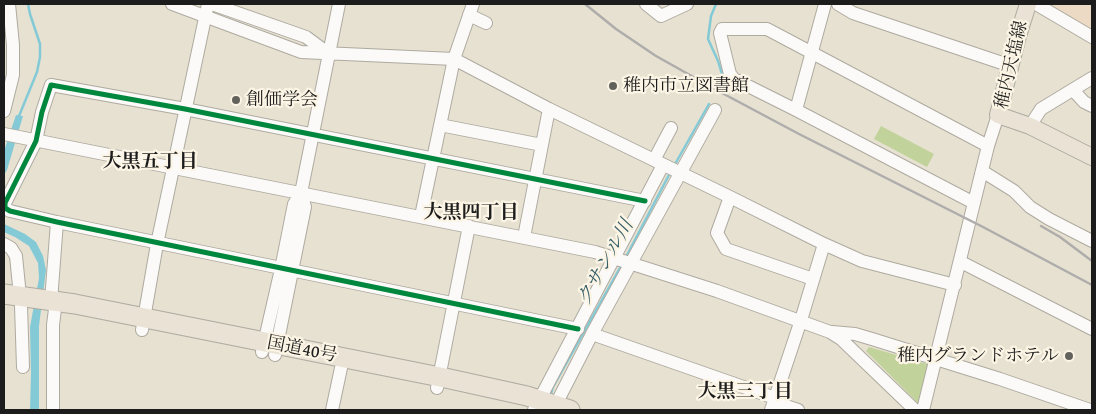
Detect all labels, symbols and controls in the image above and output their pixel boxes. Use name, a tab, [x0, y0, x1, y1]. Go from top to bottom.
street label: 稚内天塩線	[991, 19, 1033, 111]
place label: 稚内市立図書館	[623, 75, 749, 97]
marker: 稚内市立図書館	[607, 80, 619, 92]
place label: 創価学会	[246, 89, 318, 111]
marker: 創価学会	[230, 94, 242, 106]
district label: 大黒五丁目	[103, 151, 197, 173]
district label: 大黒四丁目	[424, 202, 518, 224]
water label: クサンル川	[573, 216, 639, 310]
street label: 国道40号	[265, 333, 339, 367]
place label: 稚内グランドホテル	[897, 345, 1059, 367]
marker: 稚内グランドホテル	[1063, 350, 1075, 362]
district label: 大黒三丁目	[698, 381, 792, 403]

